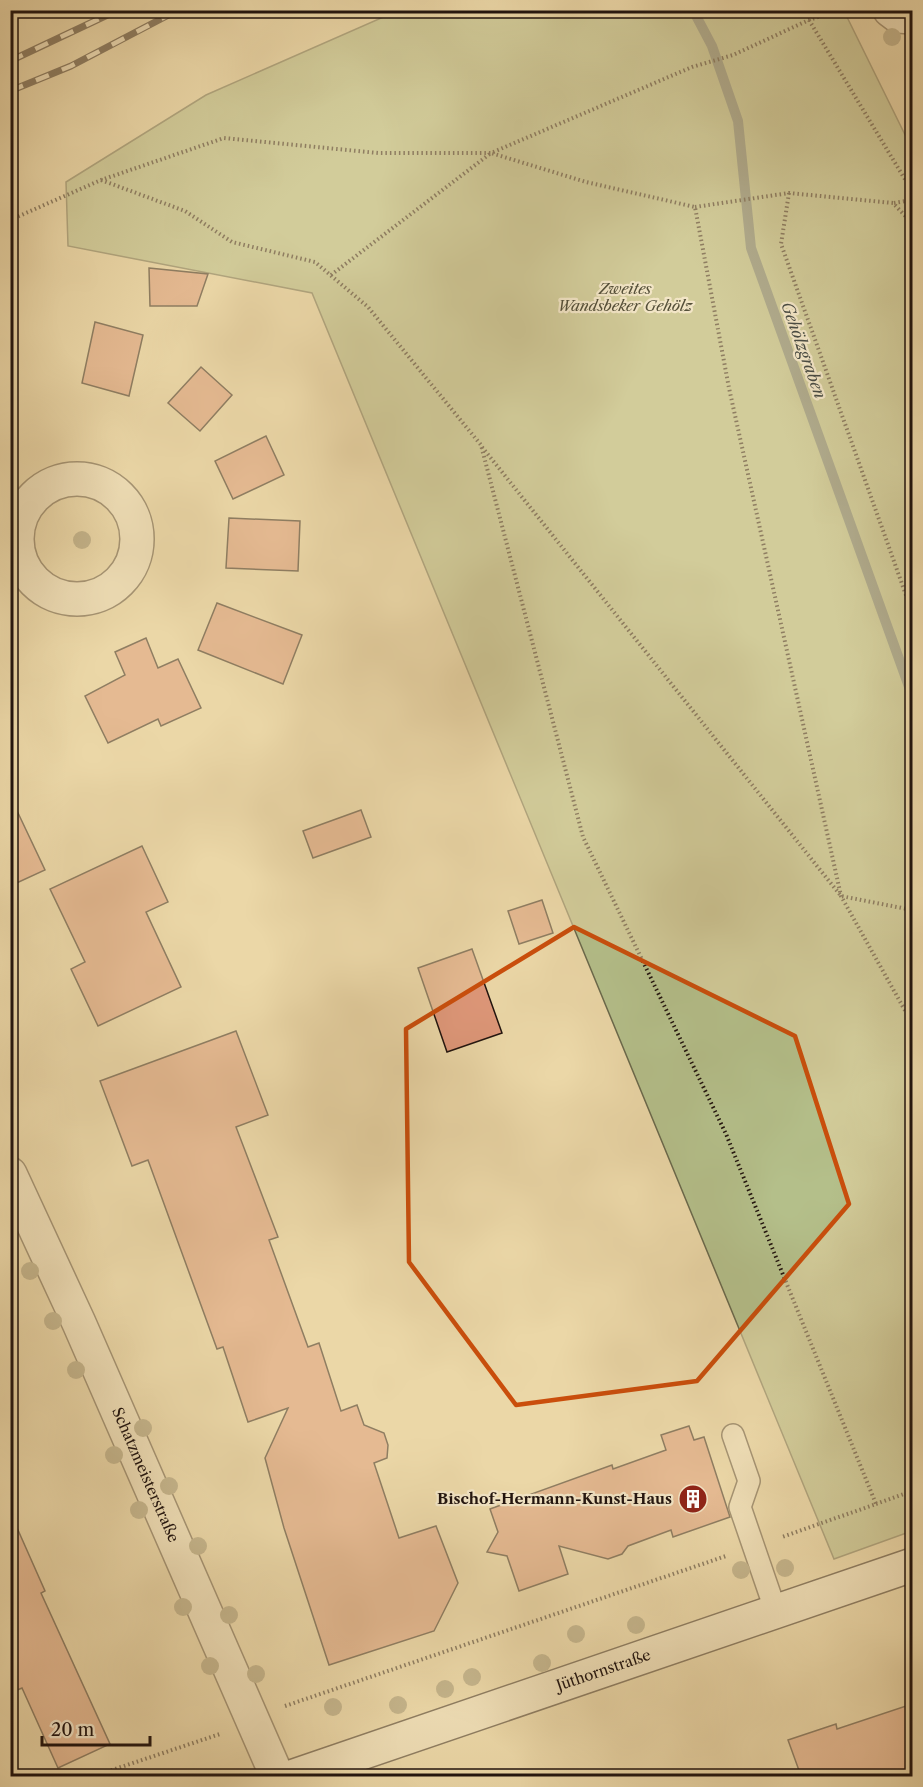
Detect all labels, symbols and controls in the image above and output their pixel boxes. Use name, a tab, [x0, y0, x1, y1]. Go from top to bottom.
park label: Zweites Wandsbeker Gehölz	[557, 279, 694, 315]
water label: Gehölzgraben	[777, 299, 831, 401]
street label: Schatzmeisterstraße	[108, 1404, 184, 1545]
building icon: Bischof-Hermann-Kunst-Haus	[677, 1483, 709, 1515]
place label: Bischof-Hermann-Kunst-Haus	[437, 1489, 672, 1508]
street label: Jüthornstraße	[552, 1645, 653, 1695]
scale bar	[42, 1709, 150, 1747]
text: 20 m	[51, 1719, 95, 1741]

